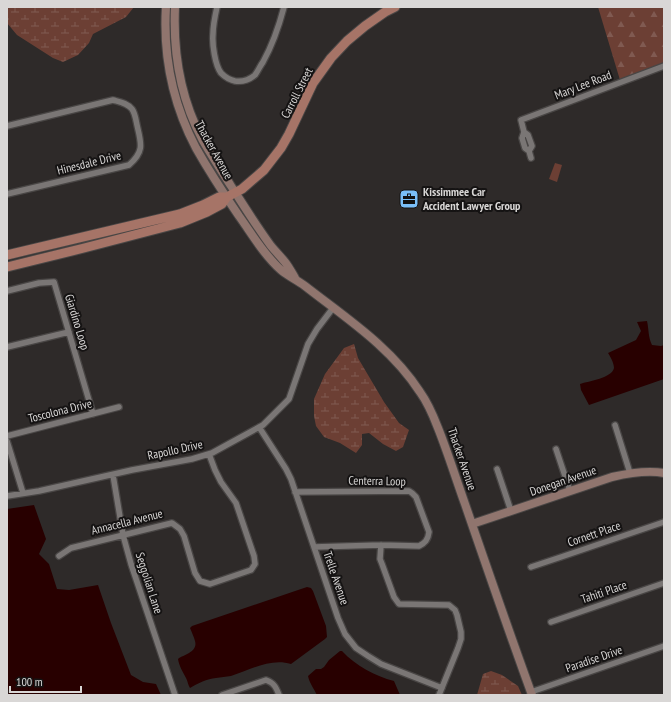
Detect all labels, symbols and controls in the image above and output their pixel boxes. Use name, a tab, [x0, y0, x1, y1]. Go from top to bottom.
street label: Carroll Street	[277, 64, 316, 121]
street label: Mary Lee Road	[552, 67, 613, 102]
street label: Thacker Avenue	[192, 118, 237, 182]
street label: Hinesdale Drive	[55, 147, 122, 178]
place label: Kissimmee Car Accident Lawyer Group	[422, 184, 521, 213]
office icon: Kissimmee Car Accident Lawyer Group	[398, 188, 420, 210]
street label: Giardino Loop	[62, 292, 93, 352]
street label: Toscolona Drive	[27, 395, 93, 426]
street label: Thacker Avenue	[445, 426, 480, 492]
street label: Rapollo Drive	[146, 436, 204, 463]
street label: Donegan Avenue	[528, 462, 598, 499]
street label: Centerra Loop	[348, 472, 406, 489]
street label: Annacella Avenue	[90, 505, 164, 538]
street label: Cornett Place	[565, 517, 622, 550]
street label: Trelle Avenue	[320, 549, 353, 607]
street label: Seggolian Lane	[133, 550, 166, 615]
street label: Tahiti Place	[579, 577, 629, 606]
street label: Paradise Drive	[563, 642, 624, 675]
scale bar	[10, 668, 81, 694]
text: 100 m	[16, 674, 43, 689]

